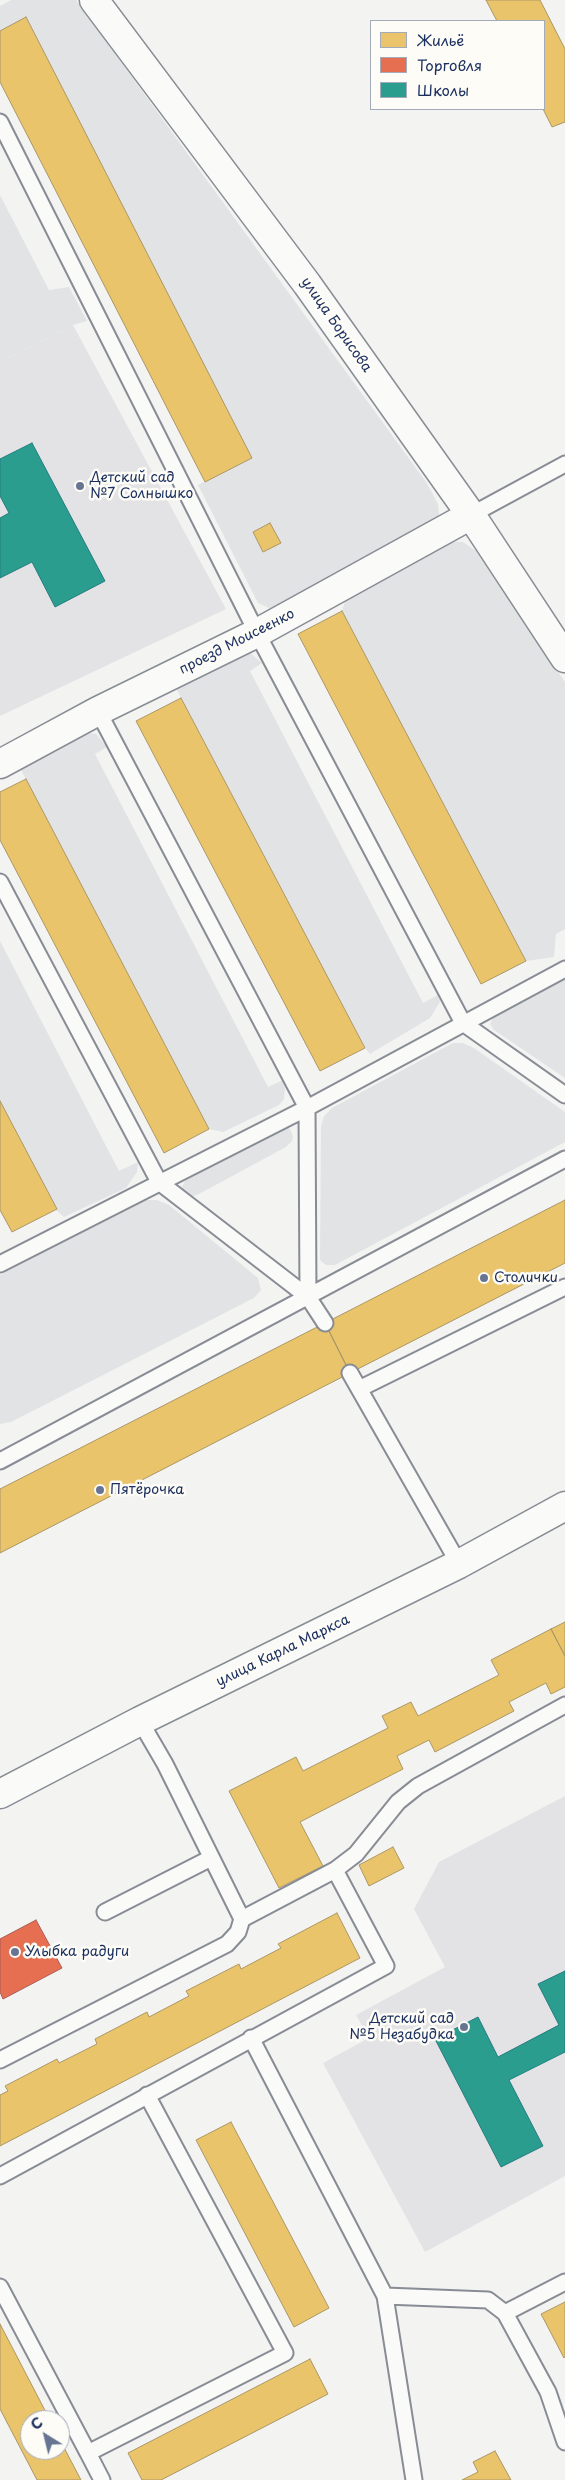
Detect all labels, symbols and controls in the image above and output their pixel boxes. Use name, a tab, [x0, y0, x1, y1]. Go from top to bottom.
legend	[370, 20, 545, 110]
text: Жильё	[417, 28, 464, 51]
text: Торговля	[417, 53, 482, 76]
text: Школы	[417, 78, 469, 101]
street label: улица Борисова	[297, 274, 375, 376]
place label: Детский сад №7 Солнышко	[90, 470, 193, 502]
marker: Детский сад №7 Солнышко	[74, 480, 86, 492]
street label: проезд Моисеенко	[177, 606, 297, 678]
place label: Столички	[494, 1270, 558, 1286]
marker: Столички	[478, 1272, 490, 1284]
place label: Пятёрочка	[110, 1482, 184, 1498]
marker: Пятёрочка	[94, 1484, 106, 1496]
street label: улица Карла Маркса	[213, 1611, 353, 1691]
place label: Улыбка радуги	[25, 1944, 129, 1960]
marker: Улыбка радуги	[9, 1946, 21, 1958]
place label: Детский сад №5 Незабудка	[349, 2011, 454, 2044]
marker: Детский сад №5 Незабудка	[458, 2021, 470, 2033]
north arrow	[20, 2410, 70, 2460]
text: С	[26, 2412, 47, 2435]

